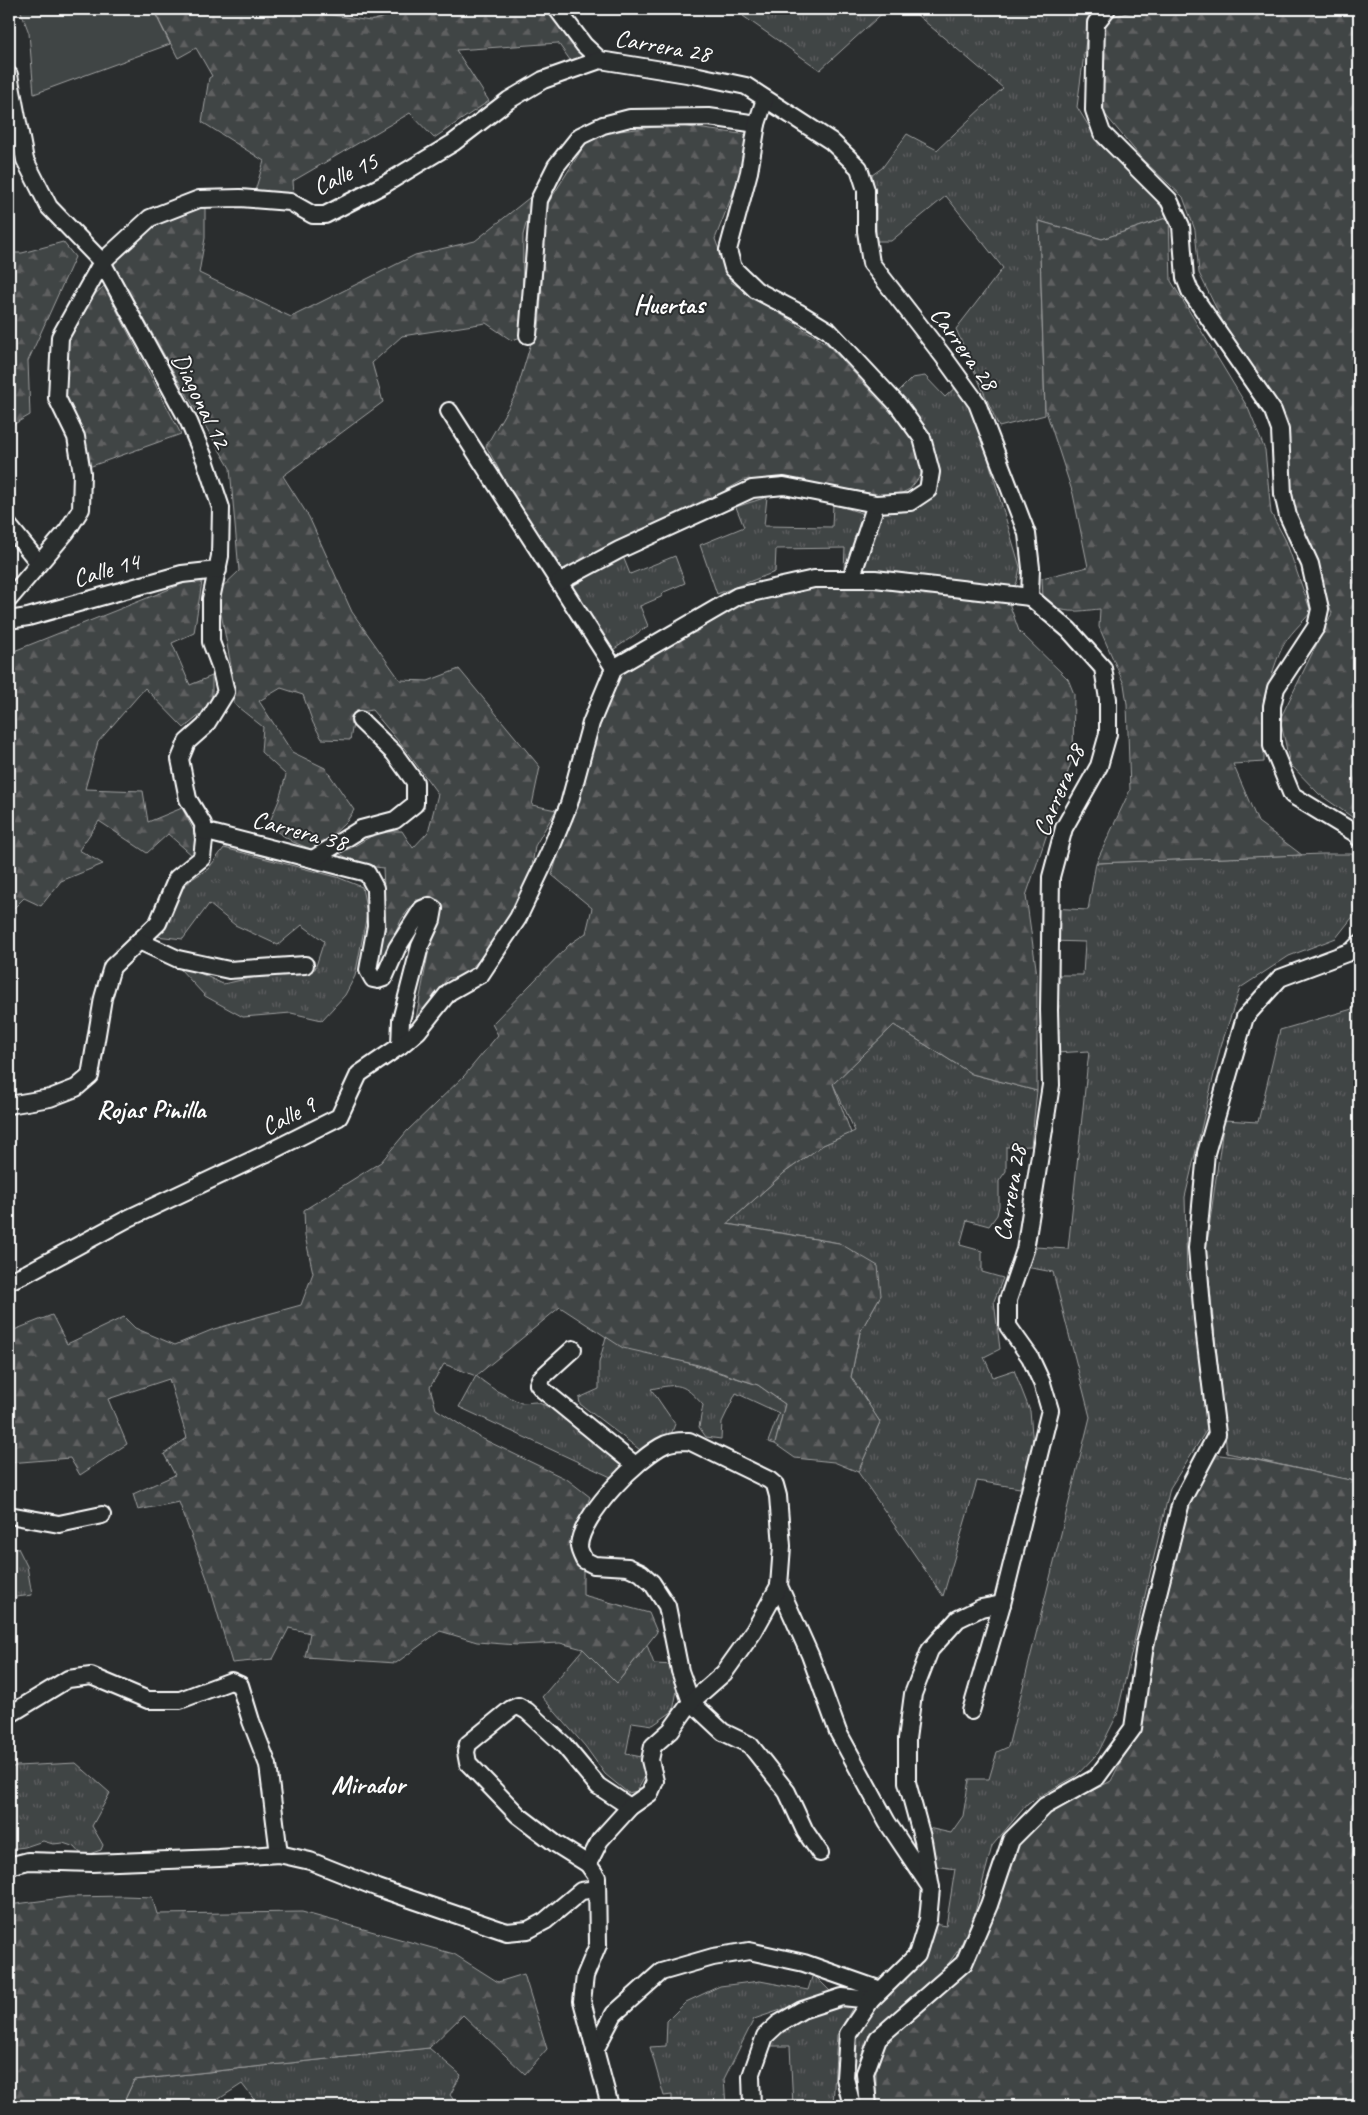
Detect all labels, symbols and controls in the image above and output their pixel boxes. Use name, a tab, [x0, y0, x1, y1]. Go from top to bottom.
street label: Carrera 28	[612, 22, 716, 71]
street label: Calle 15	[308, 144, 385, 203]
district label: Huertas	[633, 288, 707, 321]
street label: Carrera 28	[923, 300, 1007, 399]
street label: Diagonal 12	[164, 348, 239, 455]
street label: Calle 14	[69, 544, 146, 595]
street label: Carrera 28	[1025, 737, 1094, 841]
street label: Carrera 38	[249, 803, 353, 860]
street label: Calle 9	[256, 1088, 322, 1143]
district label: Rojas Pinilla	[96, 1093, 208, 1126]
street label: Carrera 28	[986, 1140, 1035, 1244]
district label: Mirador	[331, 1768, 407, 1801]

